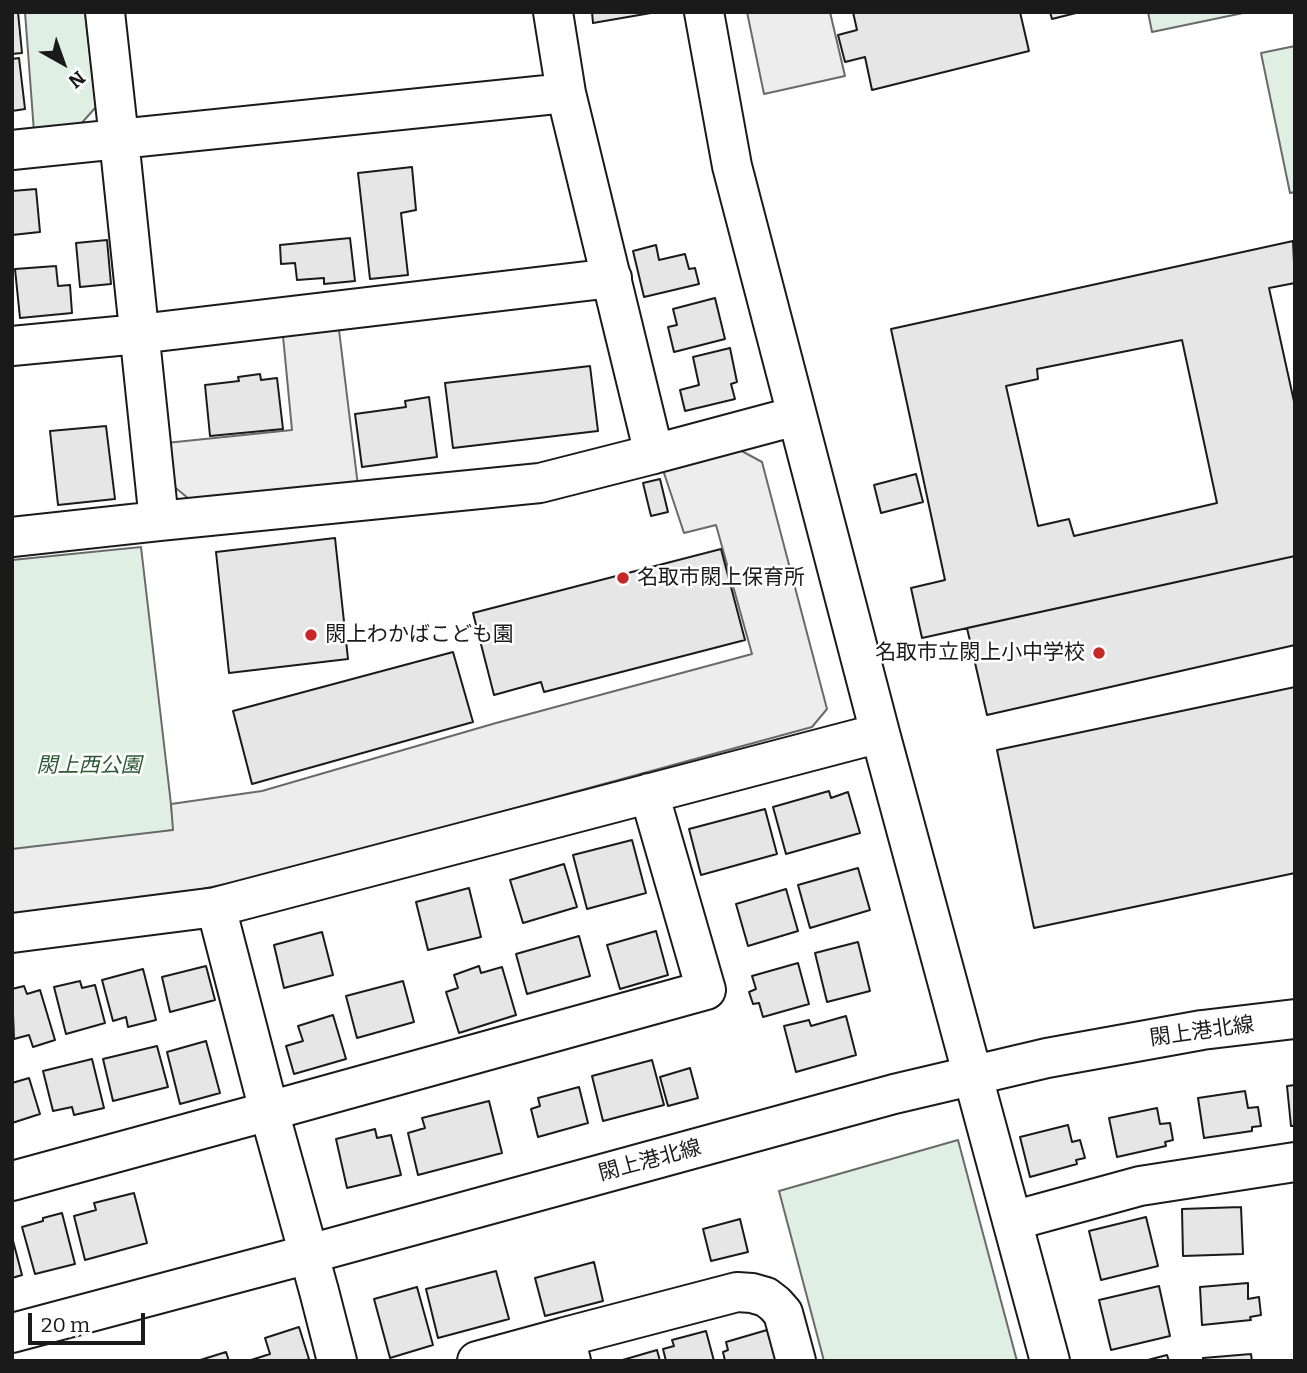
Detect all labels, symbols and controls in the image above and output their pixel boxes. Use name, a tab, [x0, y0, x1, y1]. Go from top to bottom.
north arrow	[28, 28, 98, 98]
text: N	[64, 66, 90, 93]
place label: 名取市閖上保育所	[637, 565, 805, 591]
marker: 名取市閖上保育所	[615, 570, 631, 586]
place label: 閖上わかばこども園	[325, 622, 514, 648]
marker: 閖上わかばこども園	[303, 627, 319, 643]
place label: 名取市立閖上小中学校	[875, 640, 1085, 666]
marker: 名取市立閖上小中学校	[1091, 645, 1107, 661]
park label: 閖上西公園	[37, 753, 141, 779]
street label: 閖上港北線	[1148, 1012, 1256, 1052]
street label: 閖上港北線	[596, 1135, 704, 1187]
scale bar	[32, 1300, 149, 1344]
text: 20 m	[41, 1312, 90, 1338]

